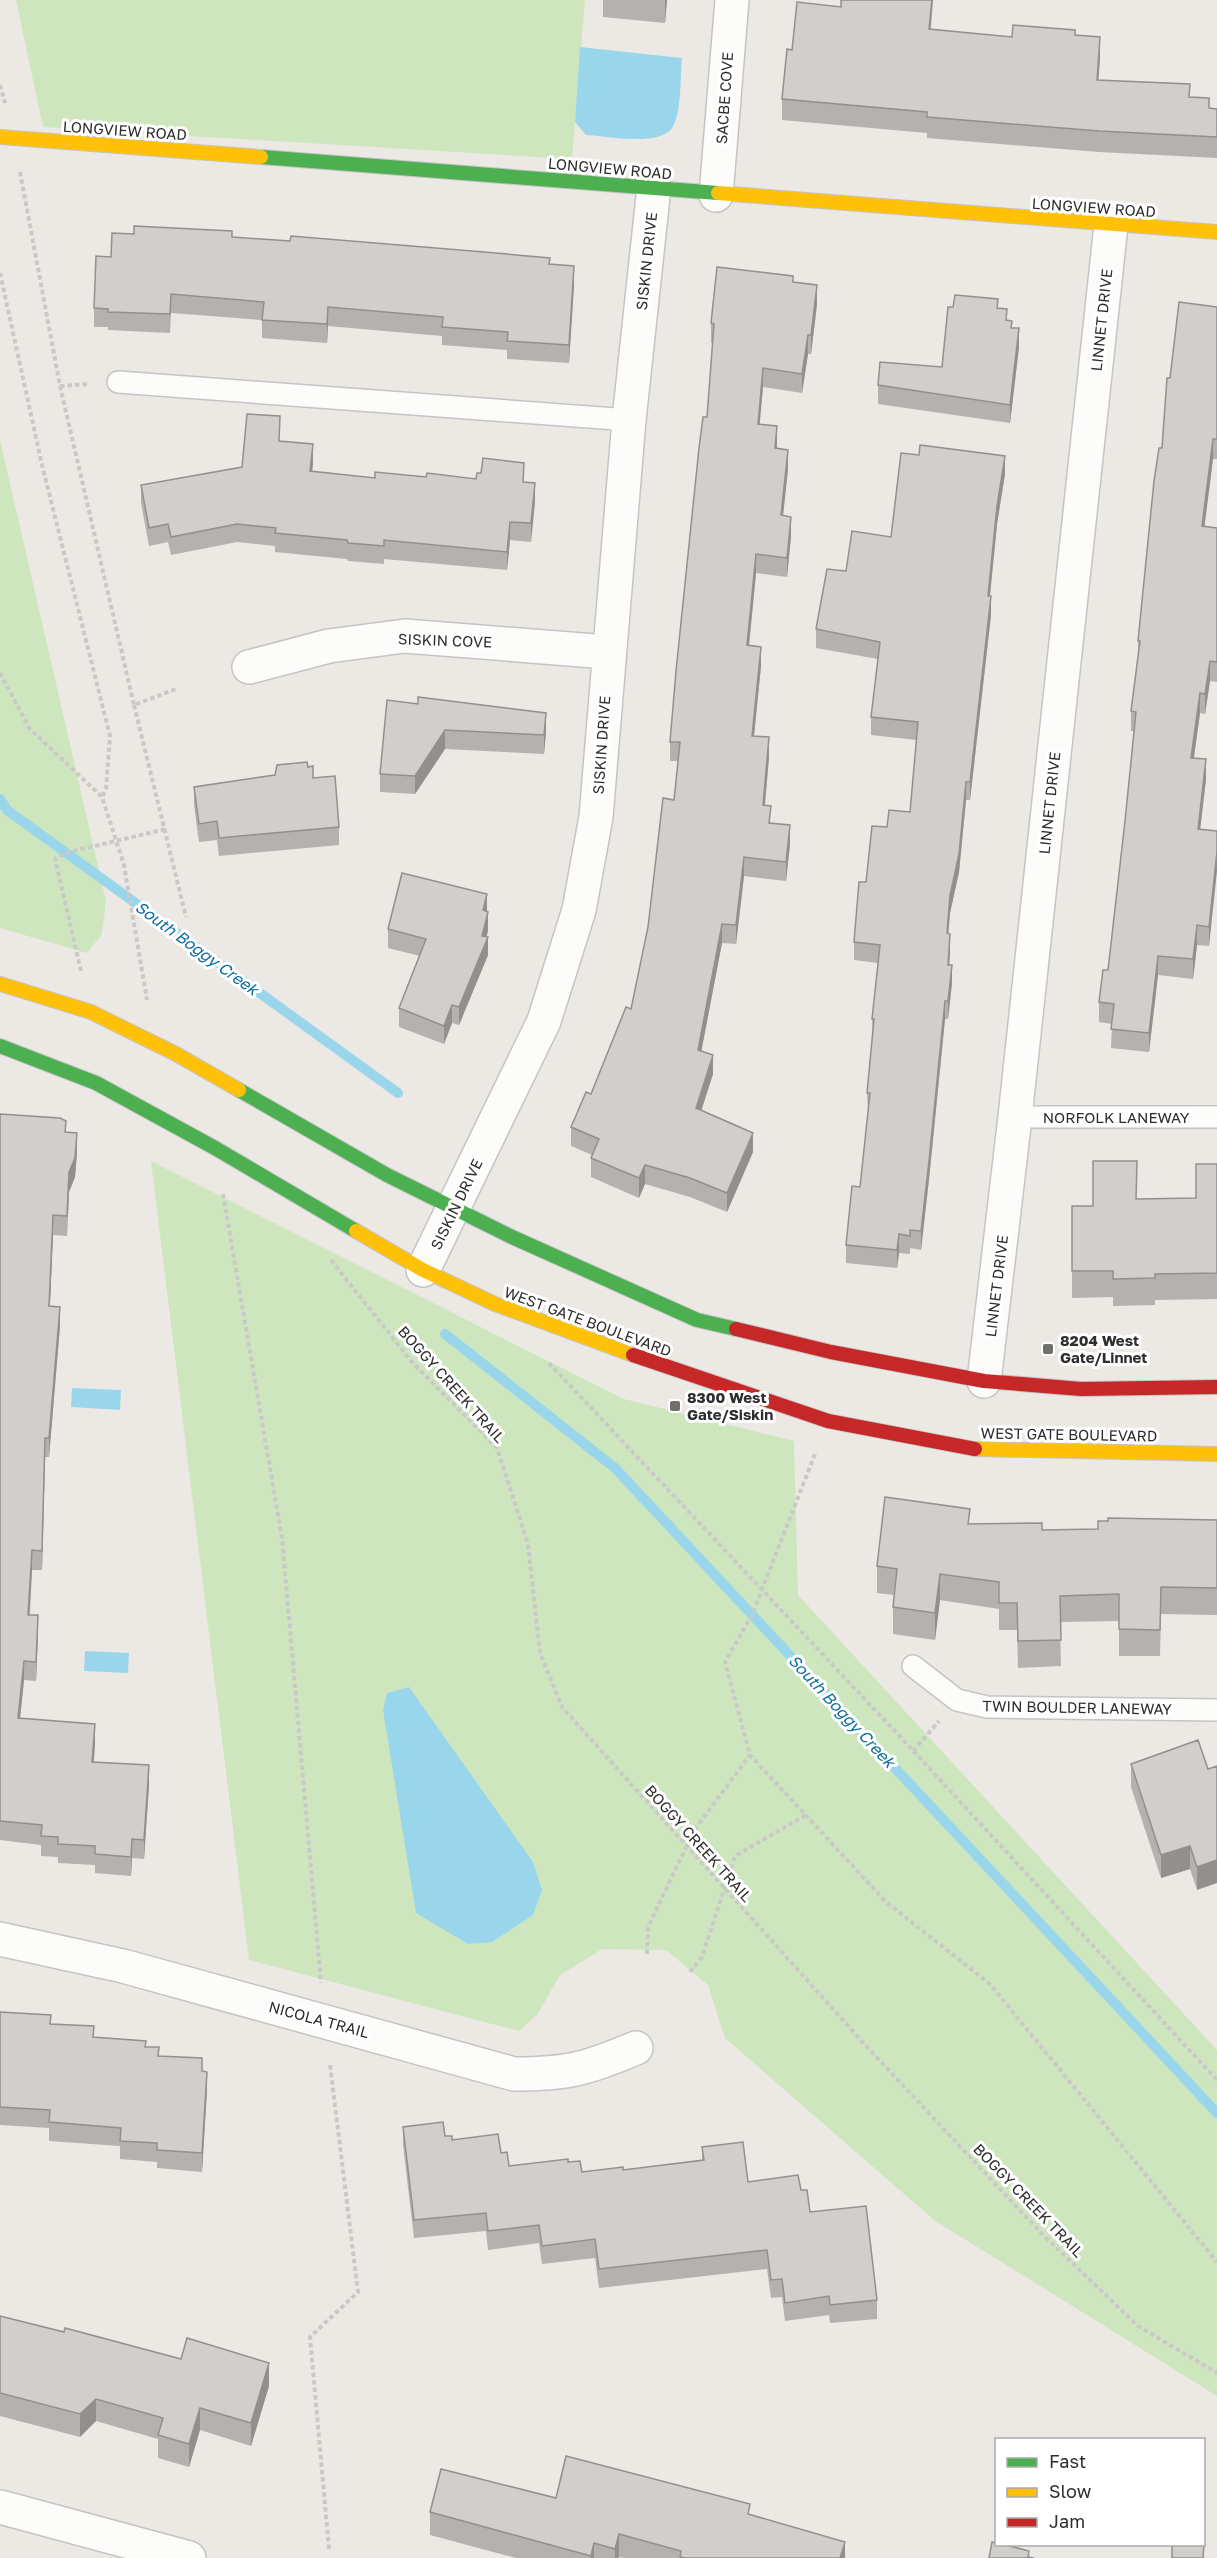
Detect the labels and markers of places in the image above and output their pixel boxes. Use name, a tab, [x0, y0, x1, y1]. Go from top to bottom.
place label: 8204 West Gate/Linnet	[1060, 1331, 1147, 1366]
marker: 8204 West Gate/Linnet	[1041, 1342, 1055, 1356]
place label: 8300 West Gate/Siskin	[687, 1388, 773, 1423]
marker: 8300 West Gate/Siskin	[668, 1399, 682, 1413]

